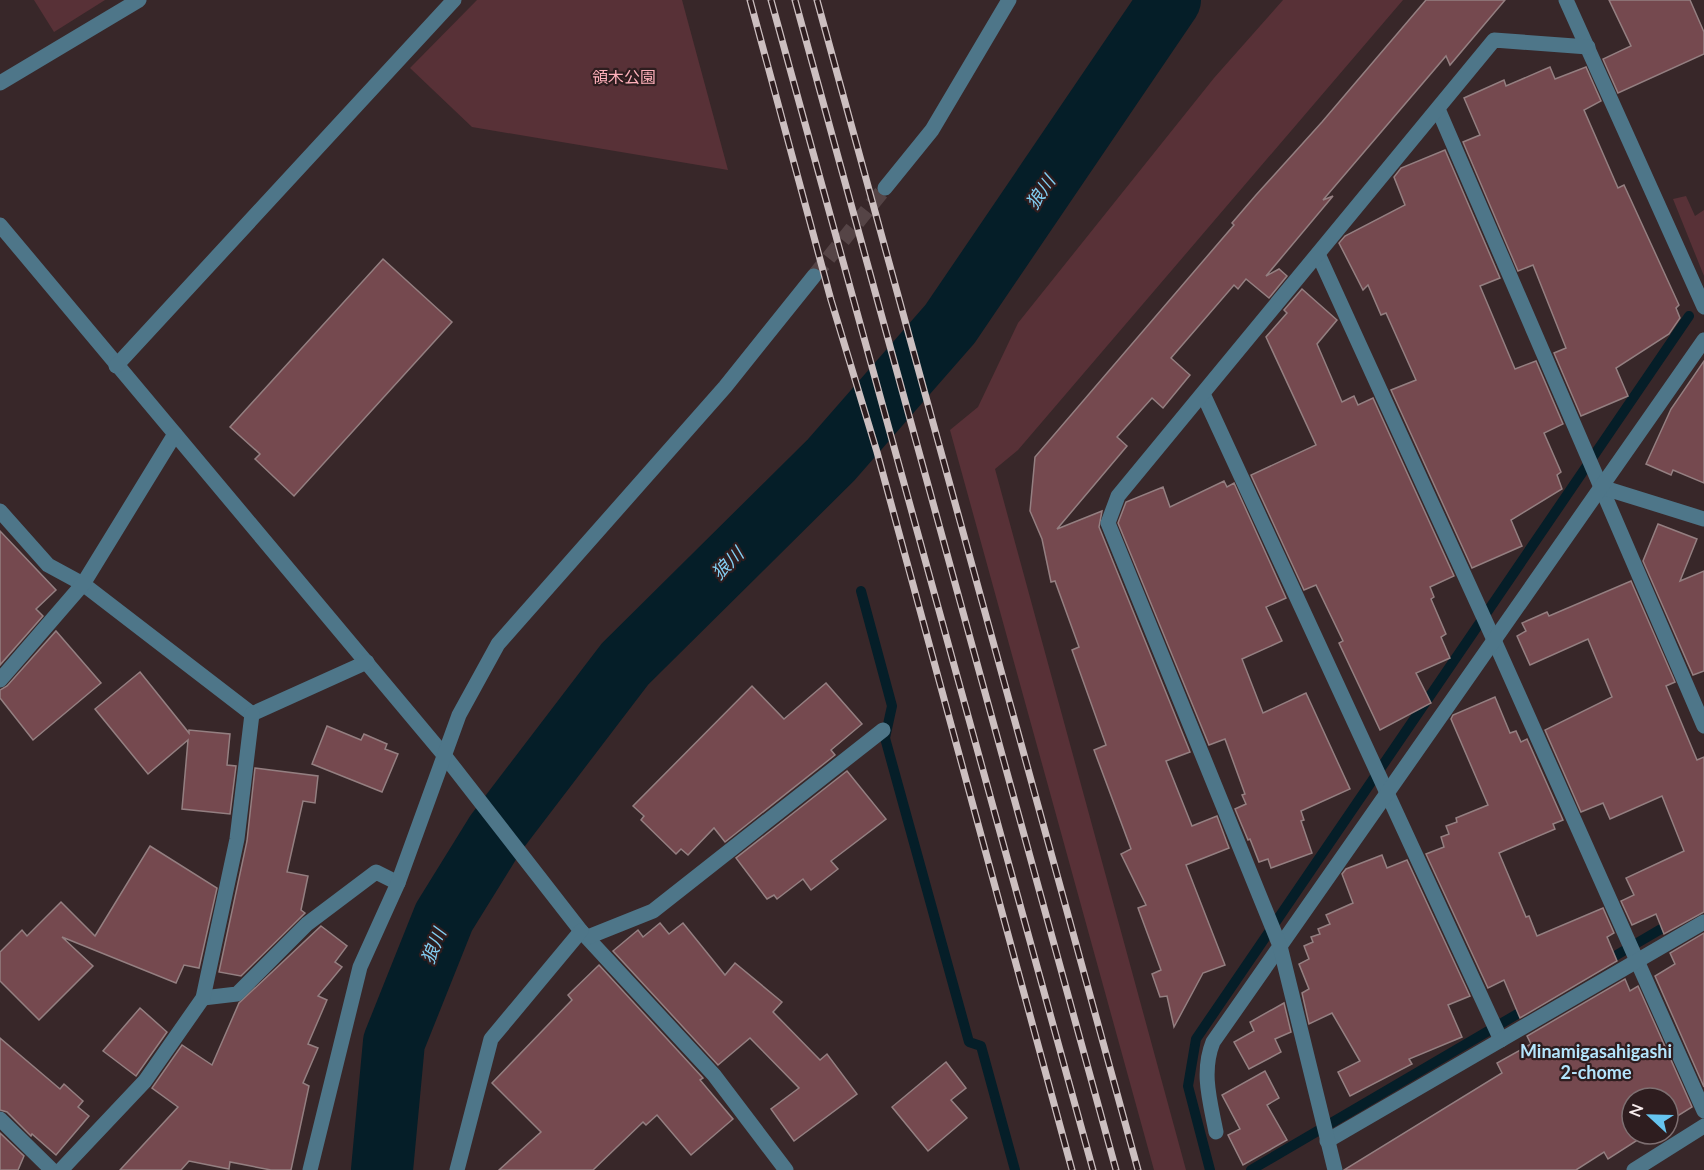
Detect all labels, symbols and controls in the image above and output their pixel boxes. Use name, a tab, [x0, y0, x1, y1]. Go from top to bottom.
park label: 領木公園	[592, 67, 656, 86]
water label: 狼川	[1021, 169, 1060, 213]
water label: 狼川	[706, 541, 749, 584]
water label: 狼川	[416, 923, 451, 967]
district label: Minamigasahigashi 2-chome	[1520, 1040, 1672, 1083]
north arrow	[1620, 1086, 1680, 1146]
text: N	[1625, 1101, 1647, 1119]

